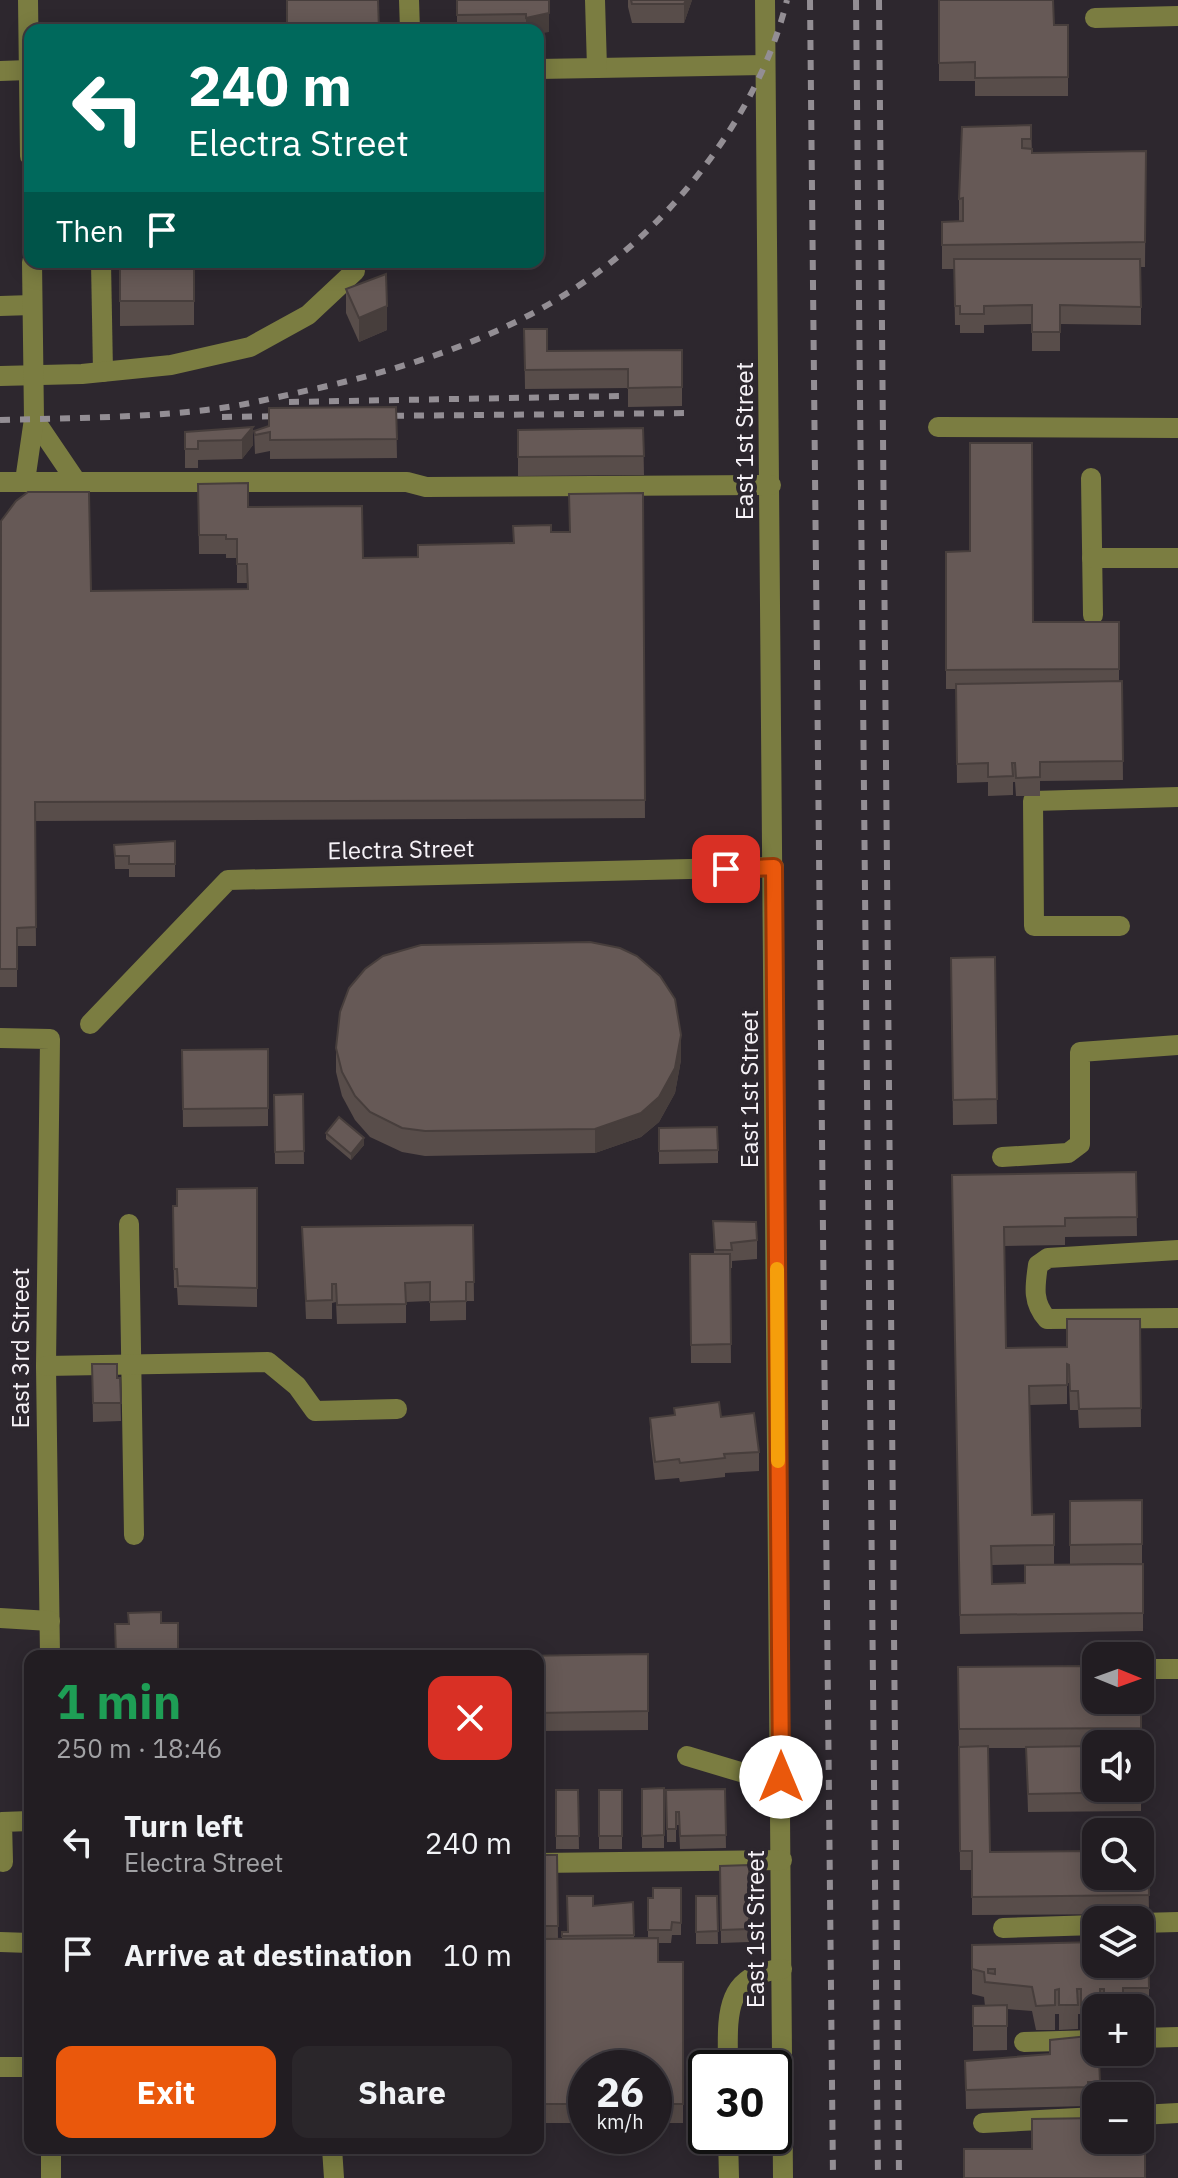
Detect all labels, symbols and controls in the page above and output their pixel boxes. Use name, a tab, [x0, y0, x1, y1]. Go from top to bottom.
text: 240 m	[188, 49, 352, 121]
icon: left	[56, 56, 160, 160]
text: Electra Street	[188, 119, 409, 166]
icon: arrive	[140, 208, 184, 252]
text: Then	[56, 211, 124, 250]
street label: East 1st Street	[728, 362, 760, 520]
street label: Electra Street	[327, 832, 475, 866]
pin	[692, 835, 760, 903]
icon: arrive	[704, 847, 748, 891]
street label: East 1st Street	[733, 1010, 765, 1168]
street label: East 3rd Street	[4, 1268, 36, 1428]
north arrow	[1082, 1642, 1154, 1714]
map controls	[1082, 1642, 1154, 2154]
text: 1 min	[56, 1670, 181, 1732]
button: close	[428, 1676, 512, 1760]
button: sound	[1082, 1730, 1154, 1802]
text: 250 m · 18:46	[56, 1731, 222, 1765]
position arrow	[739, 1735, 823, 1819]
text: Turn left	[124, 1806, 243, 1845]
button: search	[1082, 1818, 1154, 1890]
icon: left	[56, 1820, 100, 1864]
text: 240 m	[425, 1823, 512, 1862]
text: Electra Street	[124, 1845, 283, 1879]
street label: East 1st Street	[739, 1850, 771, 2008]
button: layers	[1082, 1906, 1154, 1978]
icon: arrive	[56, 1932, 100, 1976]
text: Arrive at destination	[124, 1935, 412, 1974]
text: 10 m	[443, 1935, 512, 1974]
button: +	[1082, 1994, 1154, 2066]
button: Exit	[56, 2046, 276, 2138]
button: Share	[292, 2046, 512, 2138]
speed limit sign: 30	[688, 2050, 792, 2154]
text: 26	[596, 2066, 644, 2118]
button: −	[1082, 2082, 1154, 2154]
text: km/h	[596, 2108, 644, 2135]

